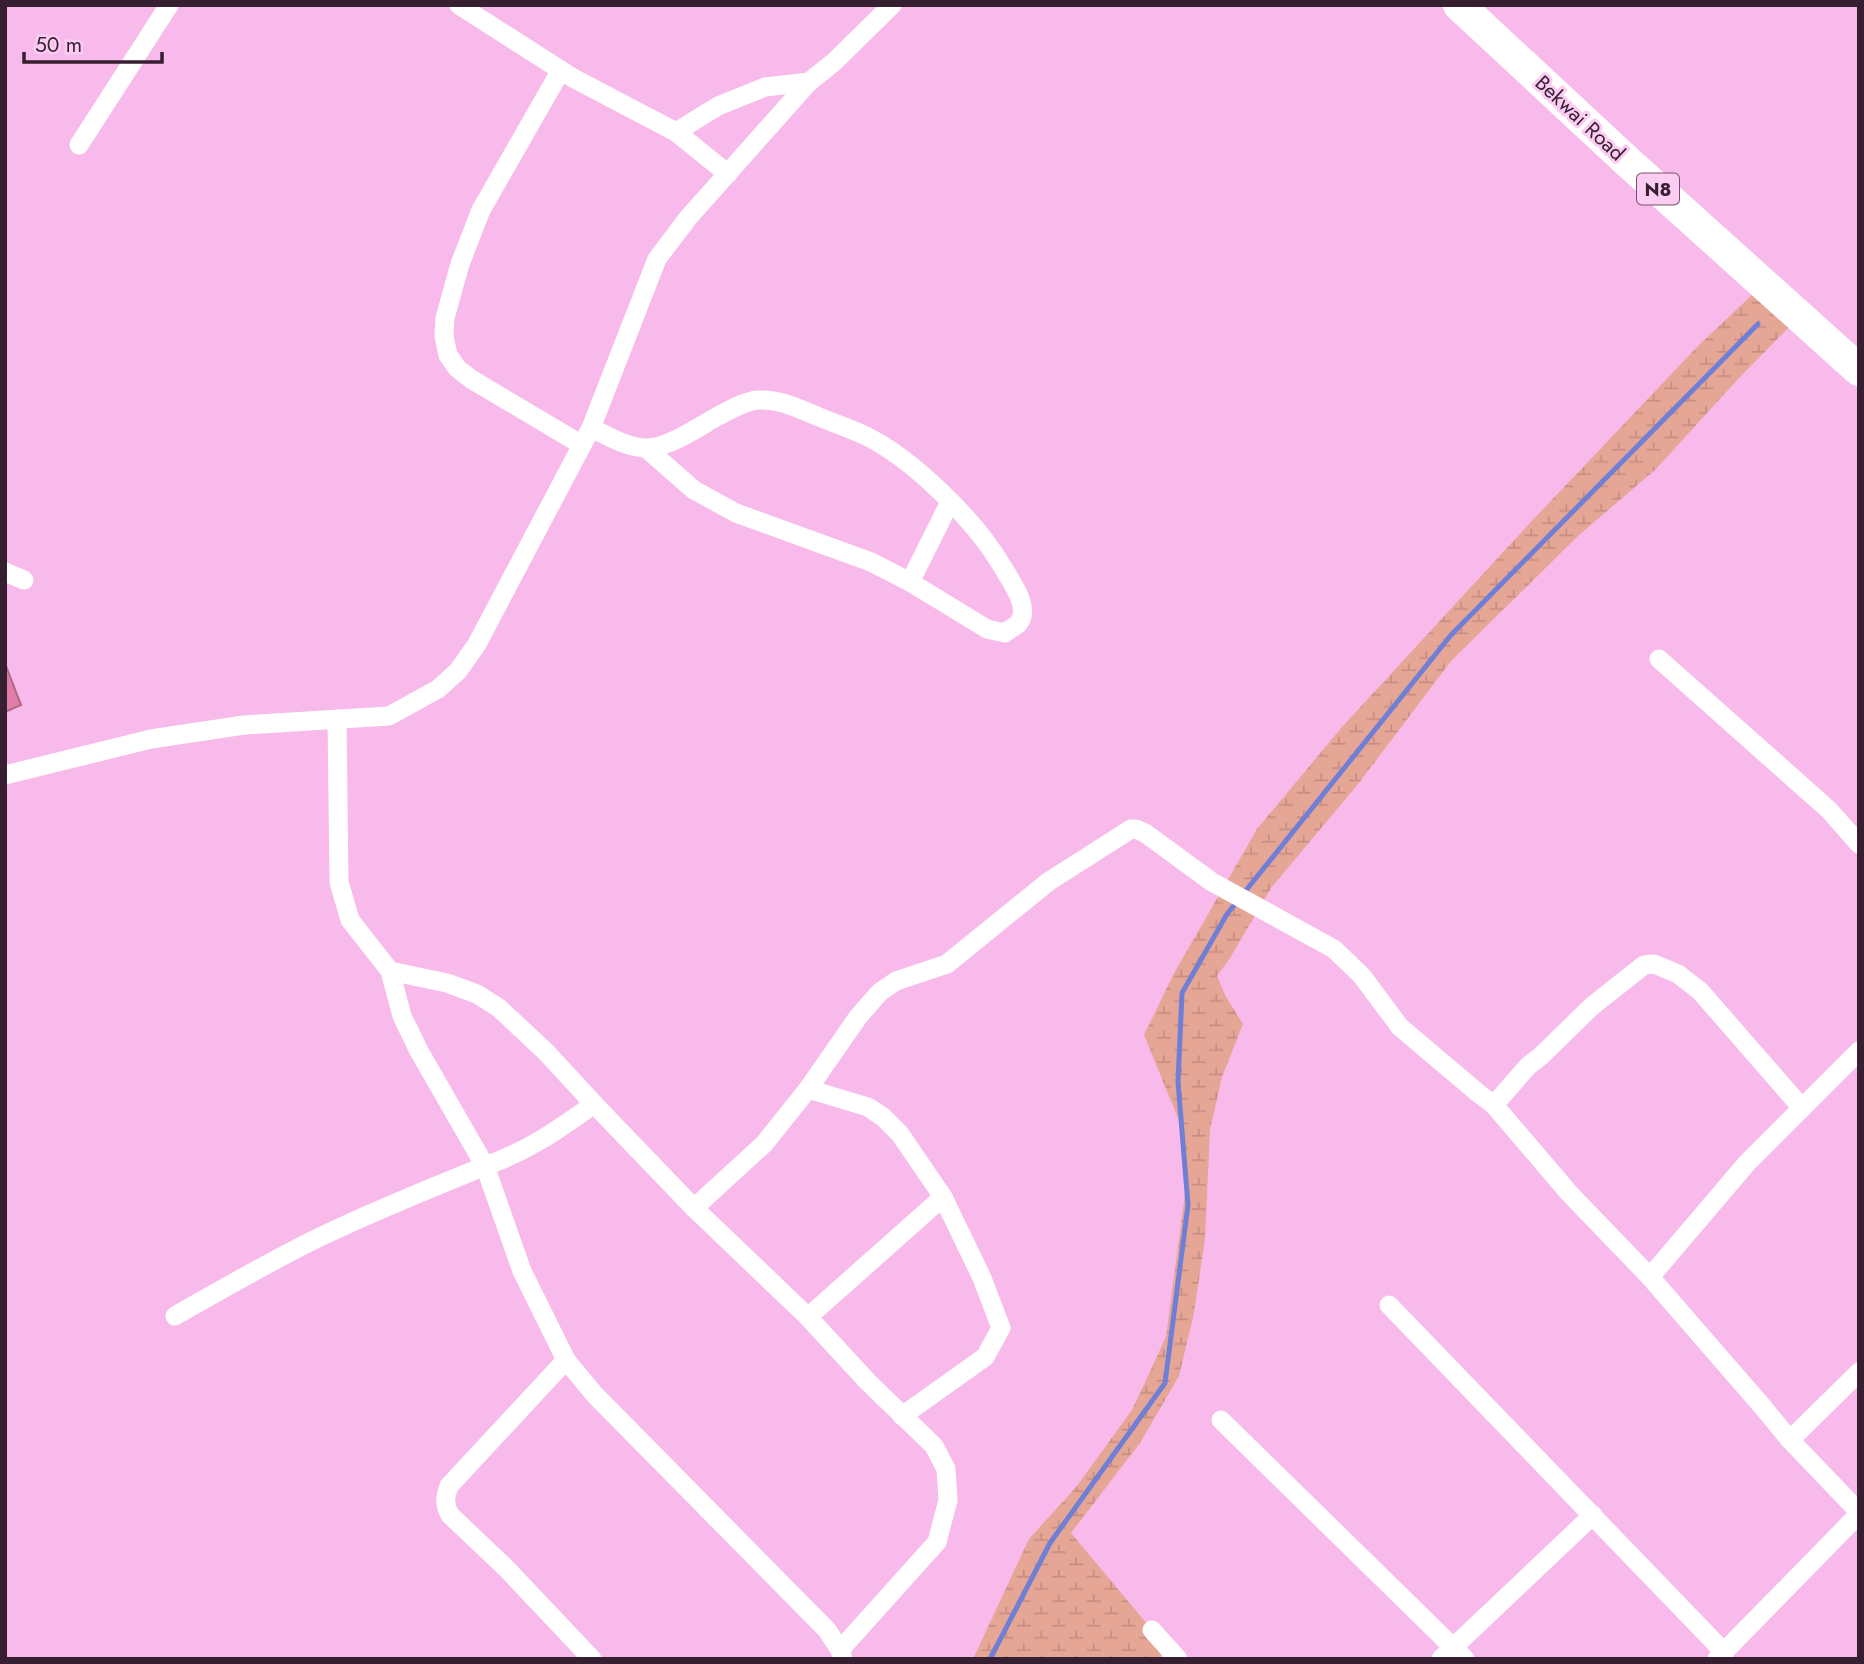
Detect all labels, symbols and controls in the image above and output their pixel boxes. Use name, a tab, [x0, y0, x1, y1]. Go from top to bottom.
scale bar	[24, 21, 163, 65]
text: 50 m	[35, 30, 82, 60]
street label: Bekwai Road	[1528, 68, 1632, 168]
road number: N8	[1637, 174, 1679, 204]

